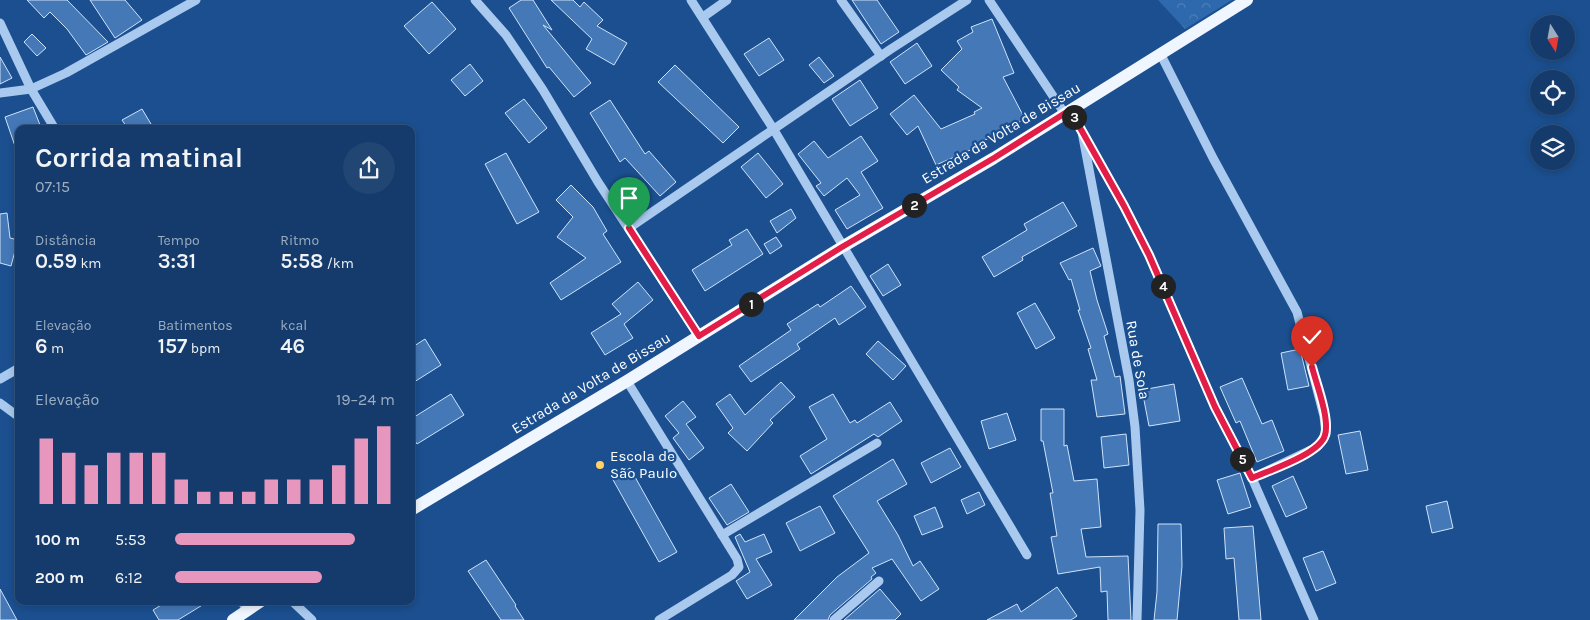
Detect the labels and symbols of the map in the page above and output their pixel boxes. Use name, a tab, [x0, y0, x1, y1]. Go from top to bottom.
north arrow	[1530, 15, 1575, 60]
street label: Estrada da Volta de Bissau	[918, 78, 1084, 188]
pin: 3	[1062, 104, 1086, 130]
pin	[608, 177, 650, 228]
pin: 2	[902, 192, 926, 218]
pin: 4	[1150, 274, 1176, 298]
pin: 1	[738, 292, 764, 316]
pin	[1291, 316, 1333, 367]
street label: Rua de Sola	[1122, 319, 1154, 401]
street label: Estrada da Volta de Bissau	[508, 328, 674, 438]
pin: 5	[1230, 446, 1254, 472]
place label: Escola de São Paulo	[610, 447, 677, 482]
marker: Escola de São Paulo	[594, 459, 606, 471]

